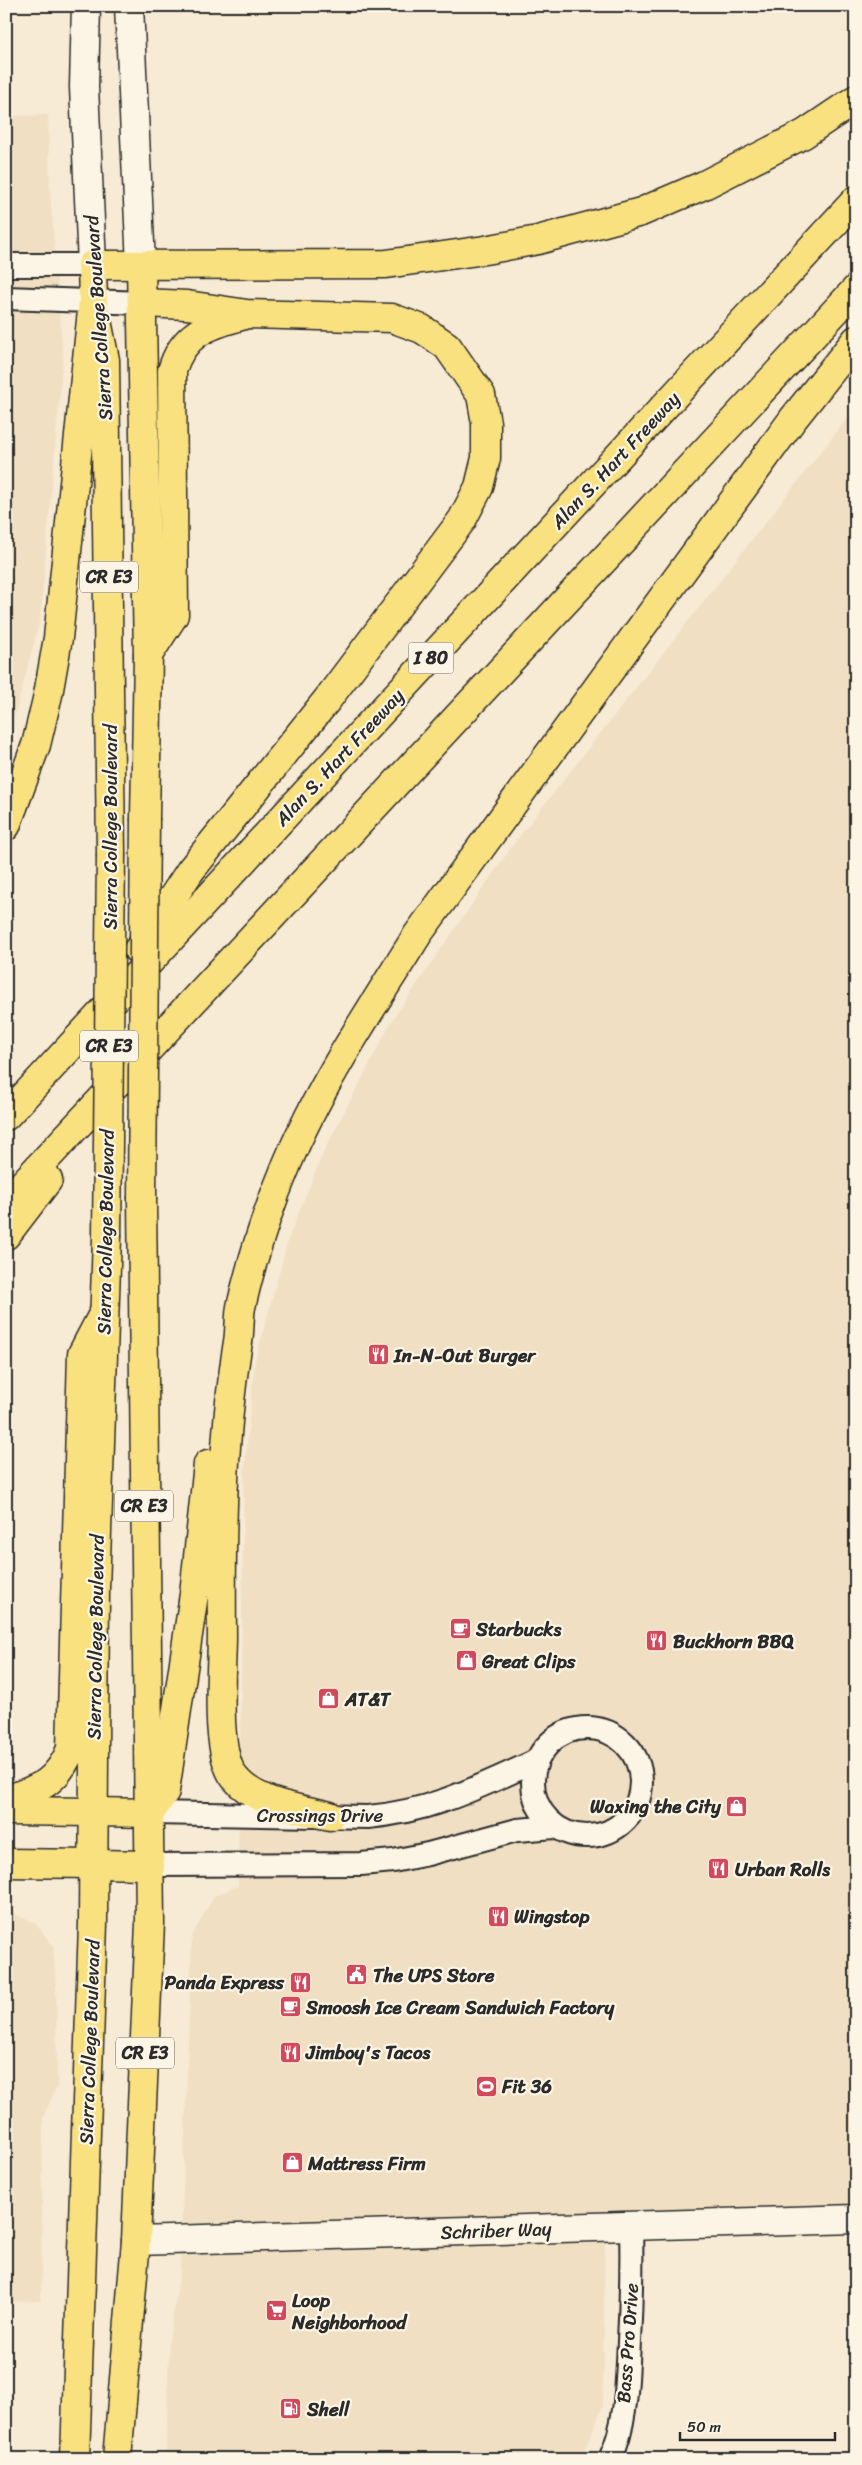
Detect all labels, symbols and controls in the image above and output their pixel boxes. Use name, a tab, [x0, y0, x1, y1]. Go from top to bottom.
street label: Sierra College Boulevard	[75, 212, 122, 422]
street label: Alan S. Hart Freeway	[542, 384, 689, 538]
road number: CR E3	[80, 562, 138, 592]
road number: I 80	[408, 642, 454, 674]
street label: Alan S. Hart Freeway	[266, 681, 413, 835]
street label: Sierra College Boulevard	[94, 722, 127, 930]
road number: CR E3	[80, 1030, 138, 1062]
street label: Sierra College Boulevard	[87, 1127, 124, 1335]
place label: In-N-Out Burger	[393, 1339, 537, 1372]
restaurant icon: In-N-Out Burger	[366, 1343, 390, 1367]
road number: CR E3	[115, 1490, 173, 1522]
street label: Sierra College Boulevard	[77, 1532, 114, 1740]
place label: Starbucks	[475, 1613, 562, 1646]
cafe icon: Starbucks	[448, 1617, 472, 1641]
place label: Buckhorn BBQ	[673, 1625, 794, 1658]
restaurant icon: Buckhorn BBQ	[645, 1629, 669, 1653]
place label: Great Clips	[481, 1645, 577, 1678]
shop icon: Great Clips	[454, 1649, 478, 1673]
place label: AT&T	[344, 1683, 392, 1716]
shop icon: AT&T	[317, 1687, 341, 1711]
place label: Waxing the City	[590, 1790, 722, 1823]
shop icon: Waxing the City	[725, 1794, 749, 1818]
street label: Crossings Drive	[257, 1799, 384, 1832]
place label: Urban Rolls	[735, 1853, 831, 1886]
restaurant icon: Urban Rolls	[707, 1857, 731, 1881]
place label: Wingstop	[514, 1900, 590, 1933]
restaurant icon: Wingstop	[486, 1904, 510, 1928]
street label: Sierra College Boulevard	[69, 1937, 110, 2145]
place label: The UPS Store	[373, 1959, 495, 1992]
public building icon: The UPS Store	[345, 1963, 369, 1987]
place label: Panda Express	[164, 1966, 285, 1999]
restaurant icon: Panda Express	[288, 1970, 312, 1994]
place label: Smoosh Ice Cream Sandwich Factory	[305, 1991, 615, 2024]
cafe icon: Smoosh Ice Cream Sandwich Factory	[278, 1995, 302, 2019]
place label: Jimboy's Tacos	[305, 2036, 432, 2069]
road number: CR E3	[116, 2038, 174, 2068]
restaurant icon: Jimboy's Tacos	[278, 2040, 302, 2064]
place label: Fit 36	[501, 2070, 552, 2103]
sports icon: Fit 36	[474, 2074, 498, 2098]
place label: Mattress Firm	[307, 2147, 426, 2180]
shop icon: Mattress Firm	[280, 2151, 304, 2175]
street label: Schriber Way	[440, 2212, 552, 2249]
street label: Bass Pro Drive	[607, 2282, 648, 2404]
place label: Loop Neighborhood	[291, 2284, 408, 2339]
supermarket icon: Loop Neighborhood	[264, 2299, 288, 2323]
place label: Shell	[306, 2393, 350, 2426]
fuel station icon: Shell	[279, 2397, 303, 2421]
scale bar	[680, 2410, 834, 2442]
text: 50 m	[687, 2414, 722, 2440]

